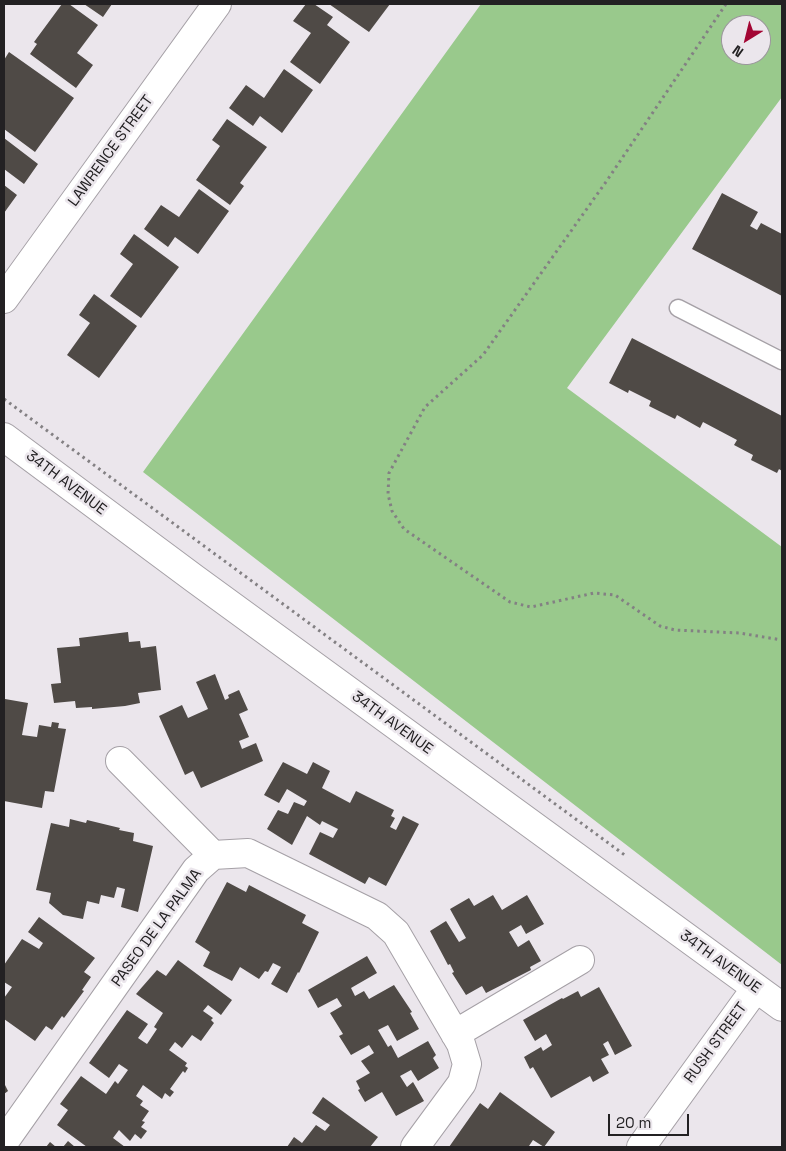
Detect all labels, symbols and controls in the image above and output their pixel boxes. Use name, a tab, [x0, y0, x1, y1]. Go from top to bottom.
north arrow	[721, 15, 771, 65]
text: N	[729, 41, 747, 61]
street label: LAWRENCE STREET	[65, 92, 157, 210]
street label: 34TH AVENUE	[22, 447, 110, 519]
street label: 34TH AVENUE	[348, 688, 436, 758]
street label: PASEO DE LA PALMA	[108, 866, 206, 990]
street label: 34TH AVENUE	[676, 927, 764, 997]
street label: RUSH STREET	[681, 999, 751, 1087]
scale bar	[611, 1104, 692, 1136]
text: 20 m	[616, 1113, 651, 1132]

